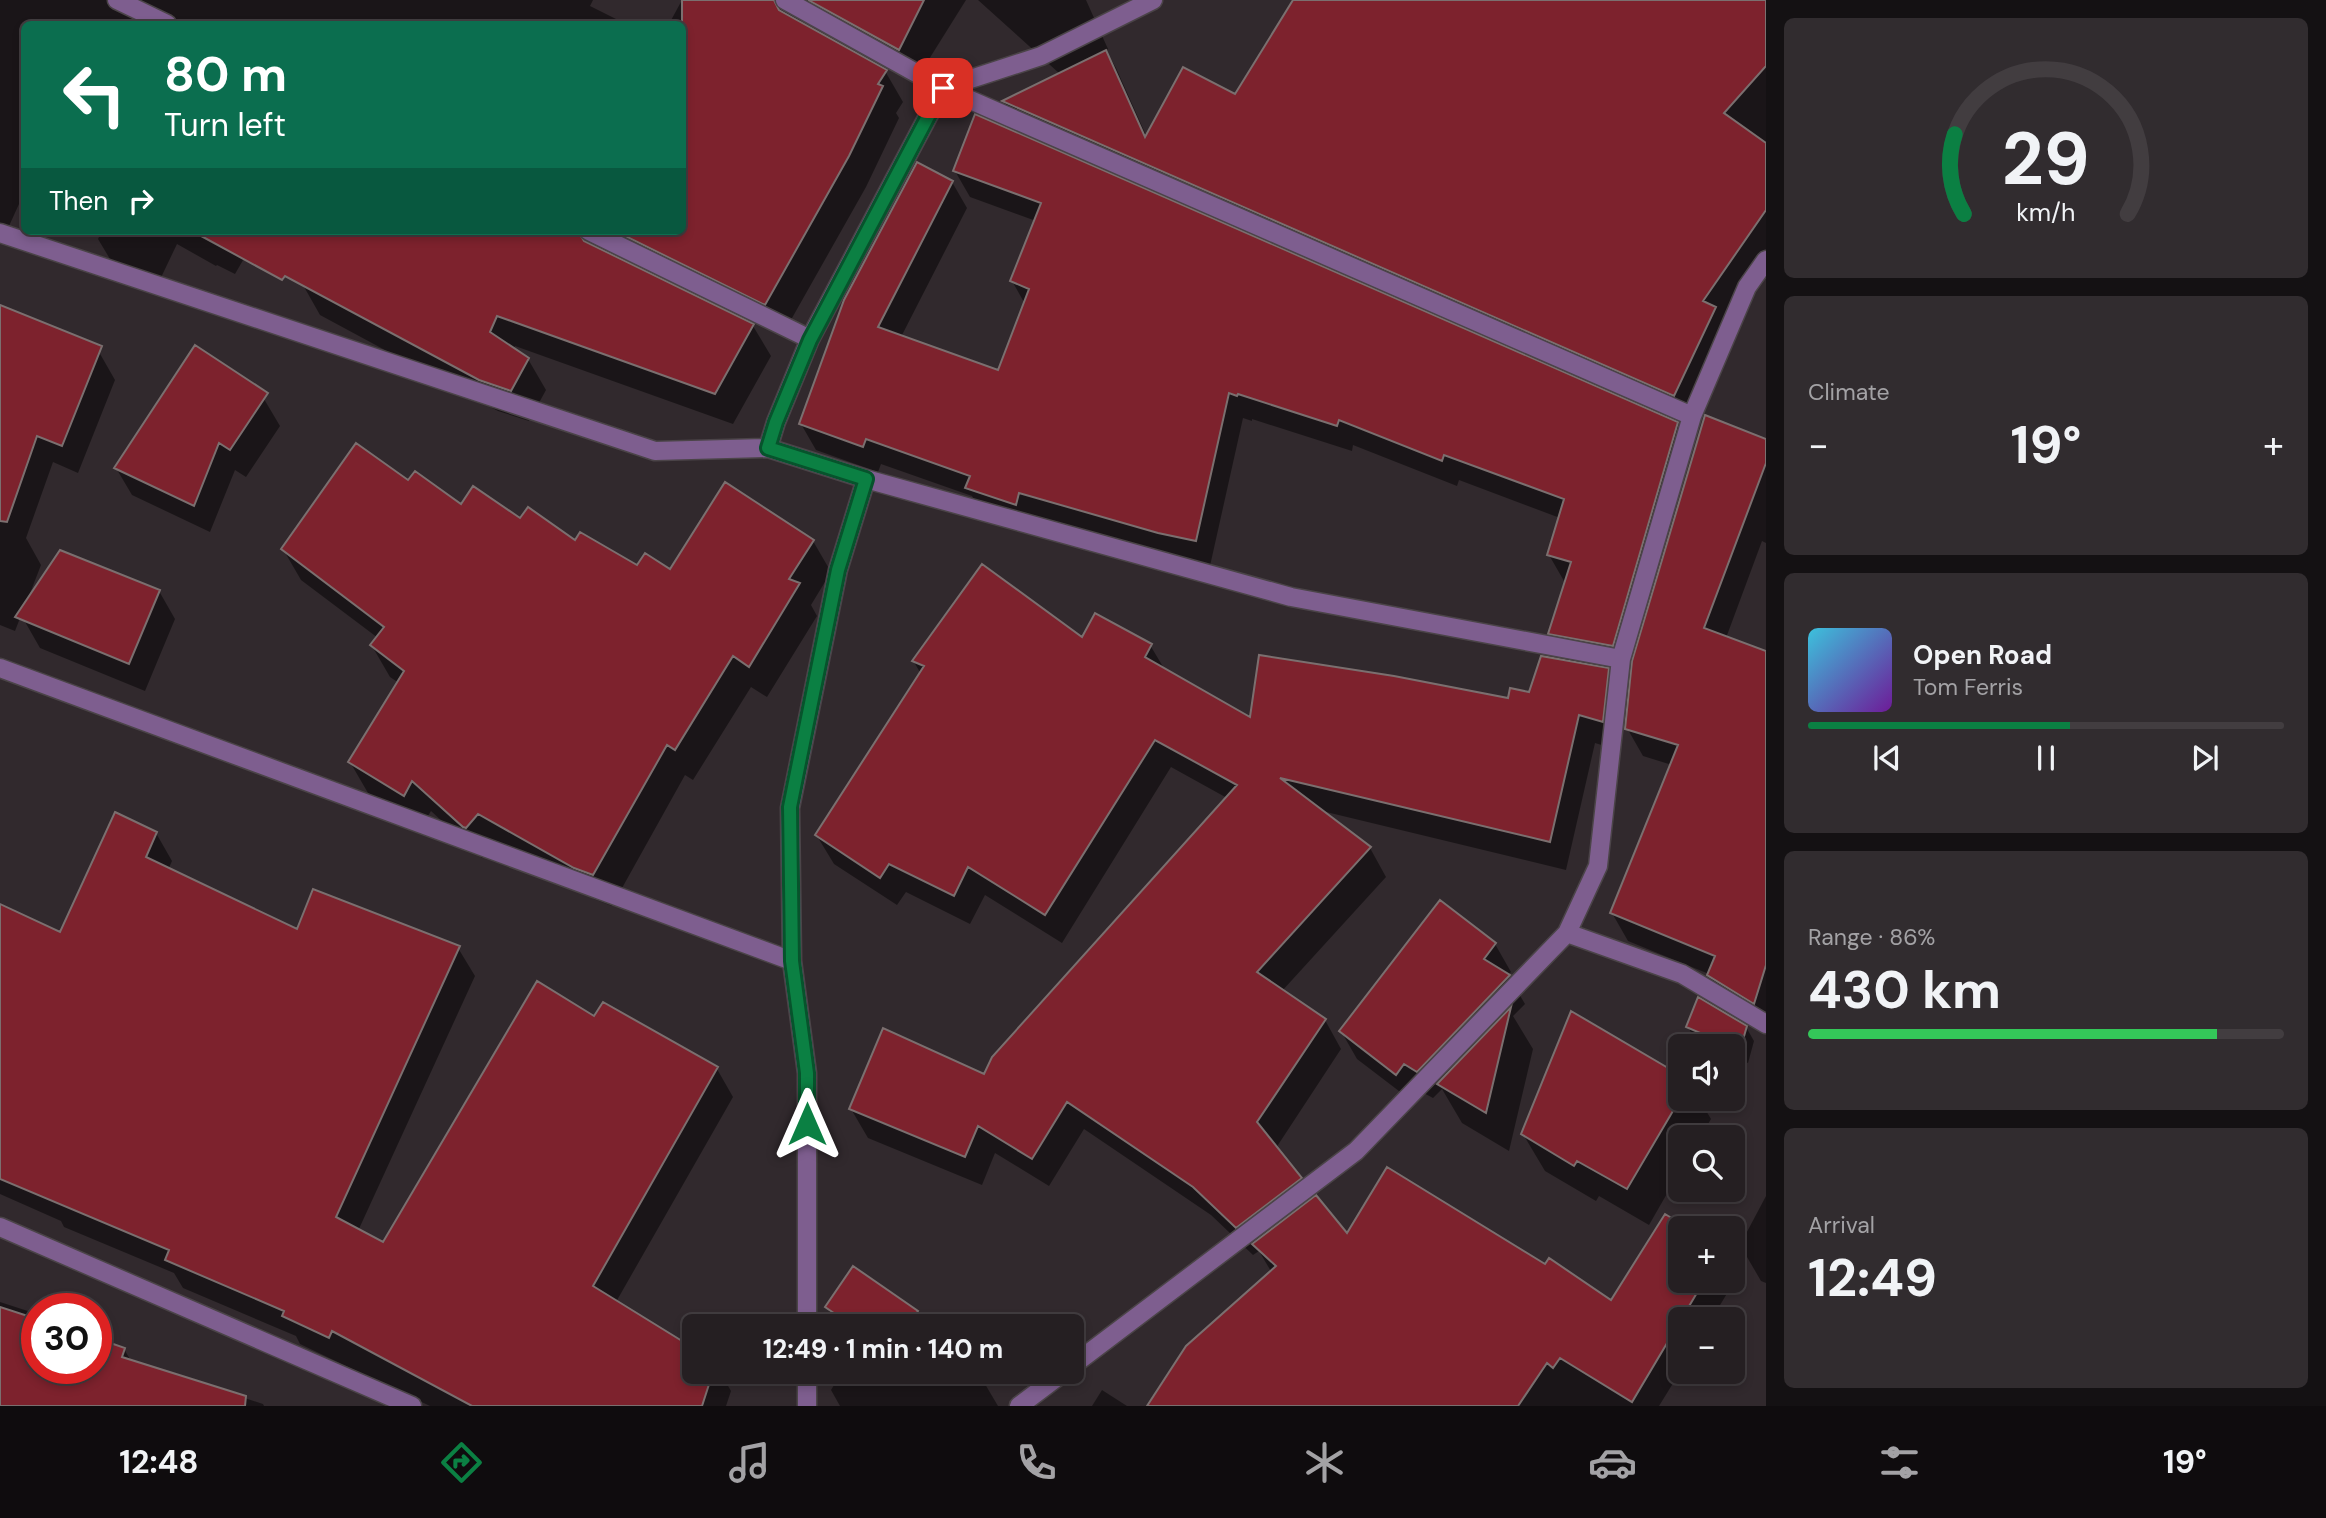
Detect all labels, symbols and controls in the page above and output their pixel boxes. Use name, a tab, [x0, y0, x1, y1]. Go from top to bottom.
text: 80 m	[164, 42, 287, 106]
icon: left	[49, 49, 140, 140]
pin	[913, 58, 973, 118]
icon: arrive	[924, 69, 962, 107]
text: Turn left	[164, 104, 286, 146]
text: 29	[2002, 112, 2090, 207]
icon: right	[122, 182, 160, 220]
text: Then	[49, 184, 108, 218]
text: km/h	[2016, 196, 2076, 229]
text: Climate	[1808, 377, 1890, 407]
text: 19°	[2011, 411, 2081, 479]
text: −	[1808, 420, 1829, 470]
text: +	[2263, 420, 2284, 470]
text: Open Road	[1913, 638, 2052, 672]
text: Tom Ferris	[1913, 672, 2023, 702]
icon: previous	[1868, 739, 1906, 777]
icon: pause	[2027, 739, 2065, 777]
icon: next	[2186, 739, 2224, 777]
text: Range · 86%	[1808, 922, 1935, 952]
text: 430 km	[1808, 956, 2001, 1024]
map controls	[1668, 1034, 1745, 1384]
button: sound	[1668, 1034, 1745, 1111]
position arrow	[770, 1087, 844, 1161]
button: search	[1668, 1125, 1745, 1202]
text: Arrival	[1808, 1210, 1875, 1240]
button: +	[1668, 1216, 1745, 1293]
text: 12:49	[1808, 1244, 1937, 1312]
speed limit sign: 30	[21, 1293, 112, 1384]
button: −	[1668, 1307, 1745, 1384]
text: 12:49 · 1 min · 140 m	[763, 1332, 1003, 1366]
icon: directions	[437, 1438, 486, 1487]
icon: music	[725, 1438, 774, 1487]
icon: phone	[1012, 1438, 1061, 1487]
icon: climate	[1300, 1438, 1349, 1487]
icon: car	[1588, 1438, 1637, 1487]
icon: filters	[1875, 1438, 1924, 1487]
text: 12:48	[119, 1441, 199, 1483]
text: 19°	[2163, 1441, 2207, 1483]

